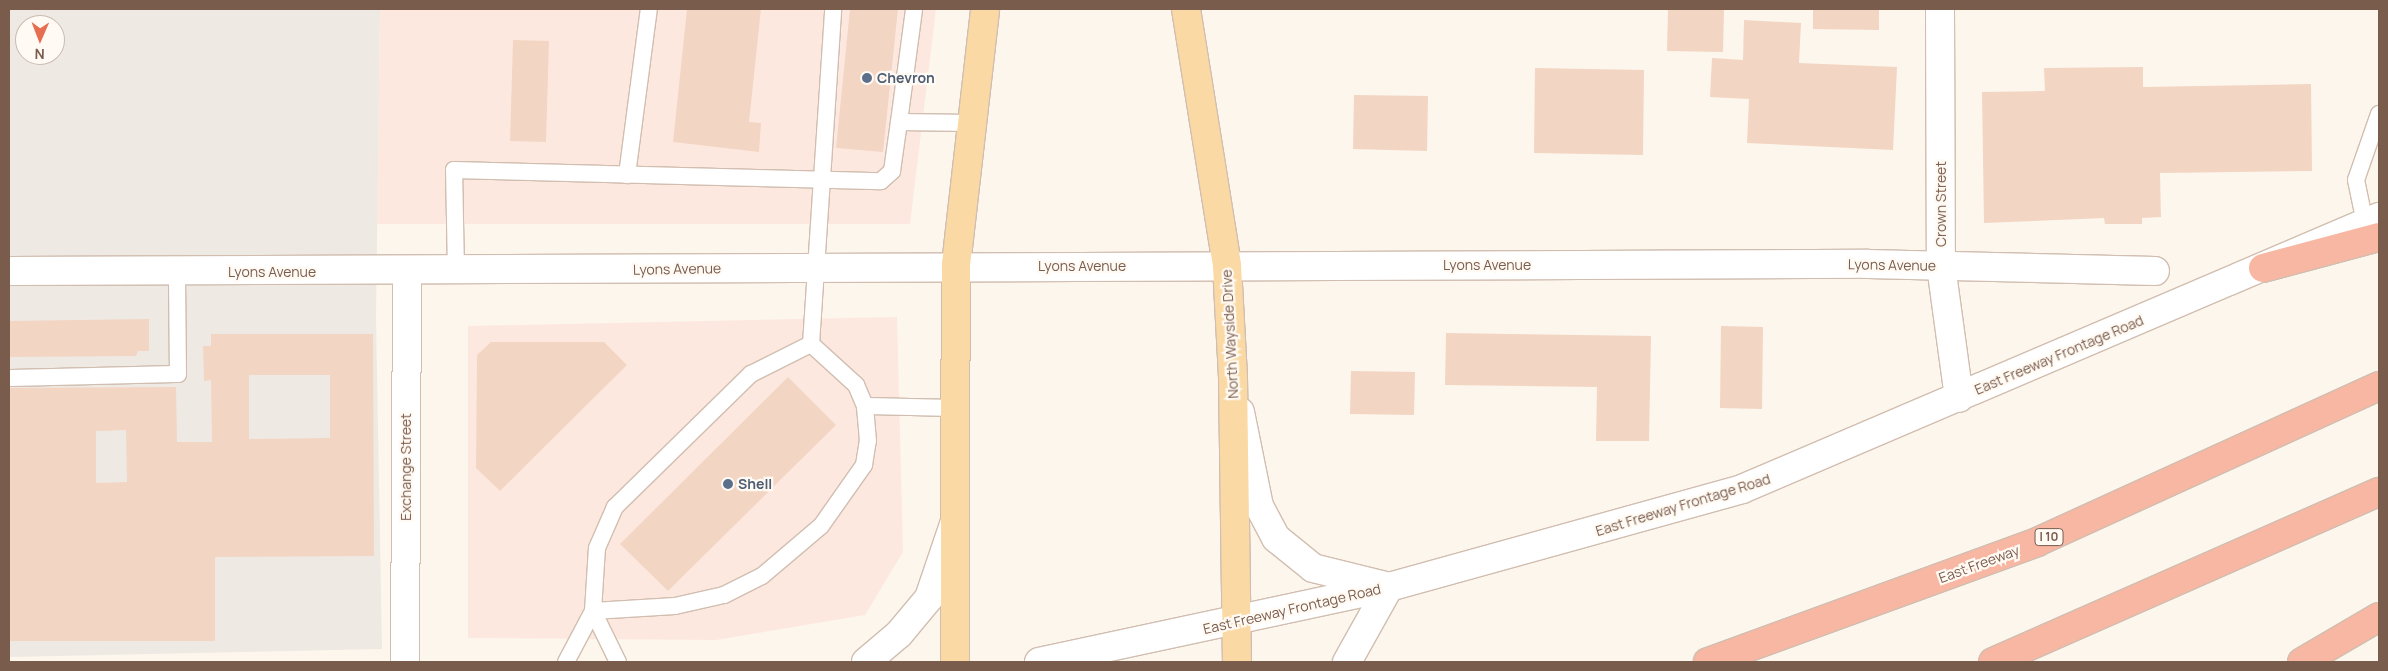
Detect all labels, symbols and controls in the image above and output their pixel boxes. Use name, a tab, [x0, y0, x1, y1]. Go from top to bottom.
north arrow	[15, 15, 65, 65]
text: N	[35, 45, 45, 64]
place label: Chevron	[877, 70, 935, 86]
marker: Chevron	[861, 72, 873, 84]
street label: Crown Street	[1933, 161, 1949, 247]
street label: Lyons Avenue	[1848, 256, 1936, 274]
street label: Lyons Avenue	[1443, 257, 1531, 273]
street label: Lyons Avenue	[1038, 258, 1126, 274]
street label: Lyons Avenue	[633, 260, 721, 278]
street label: Lyons Avenue	[228, 264, 316, 280]
street label: North Wayside Drive	[1218, 269, 1242, 399]
street label: East Freeway Frontage Road	[1972, 312, 2146, 398]
street label: Exchange Street	[398, 413, 414, 521]
street label: East Freeway Frontage Road	[1594, 470, 1772, 540]
place label: Shell	[738, 476, 772, 492]
marker: Shell	[722, 478, 734, 490]
road number: I 10	[2034, 528, 2064, 546]
street label: East Freeway	[1936, 542, 2022, 586]
street label: East Freeway Frontage Road	[1202, 580, 1382, 638]

